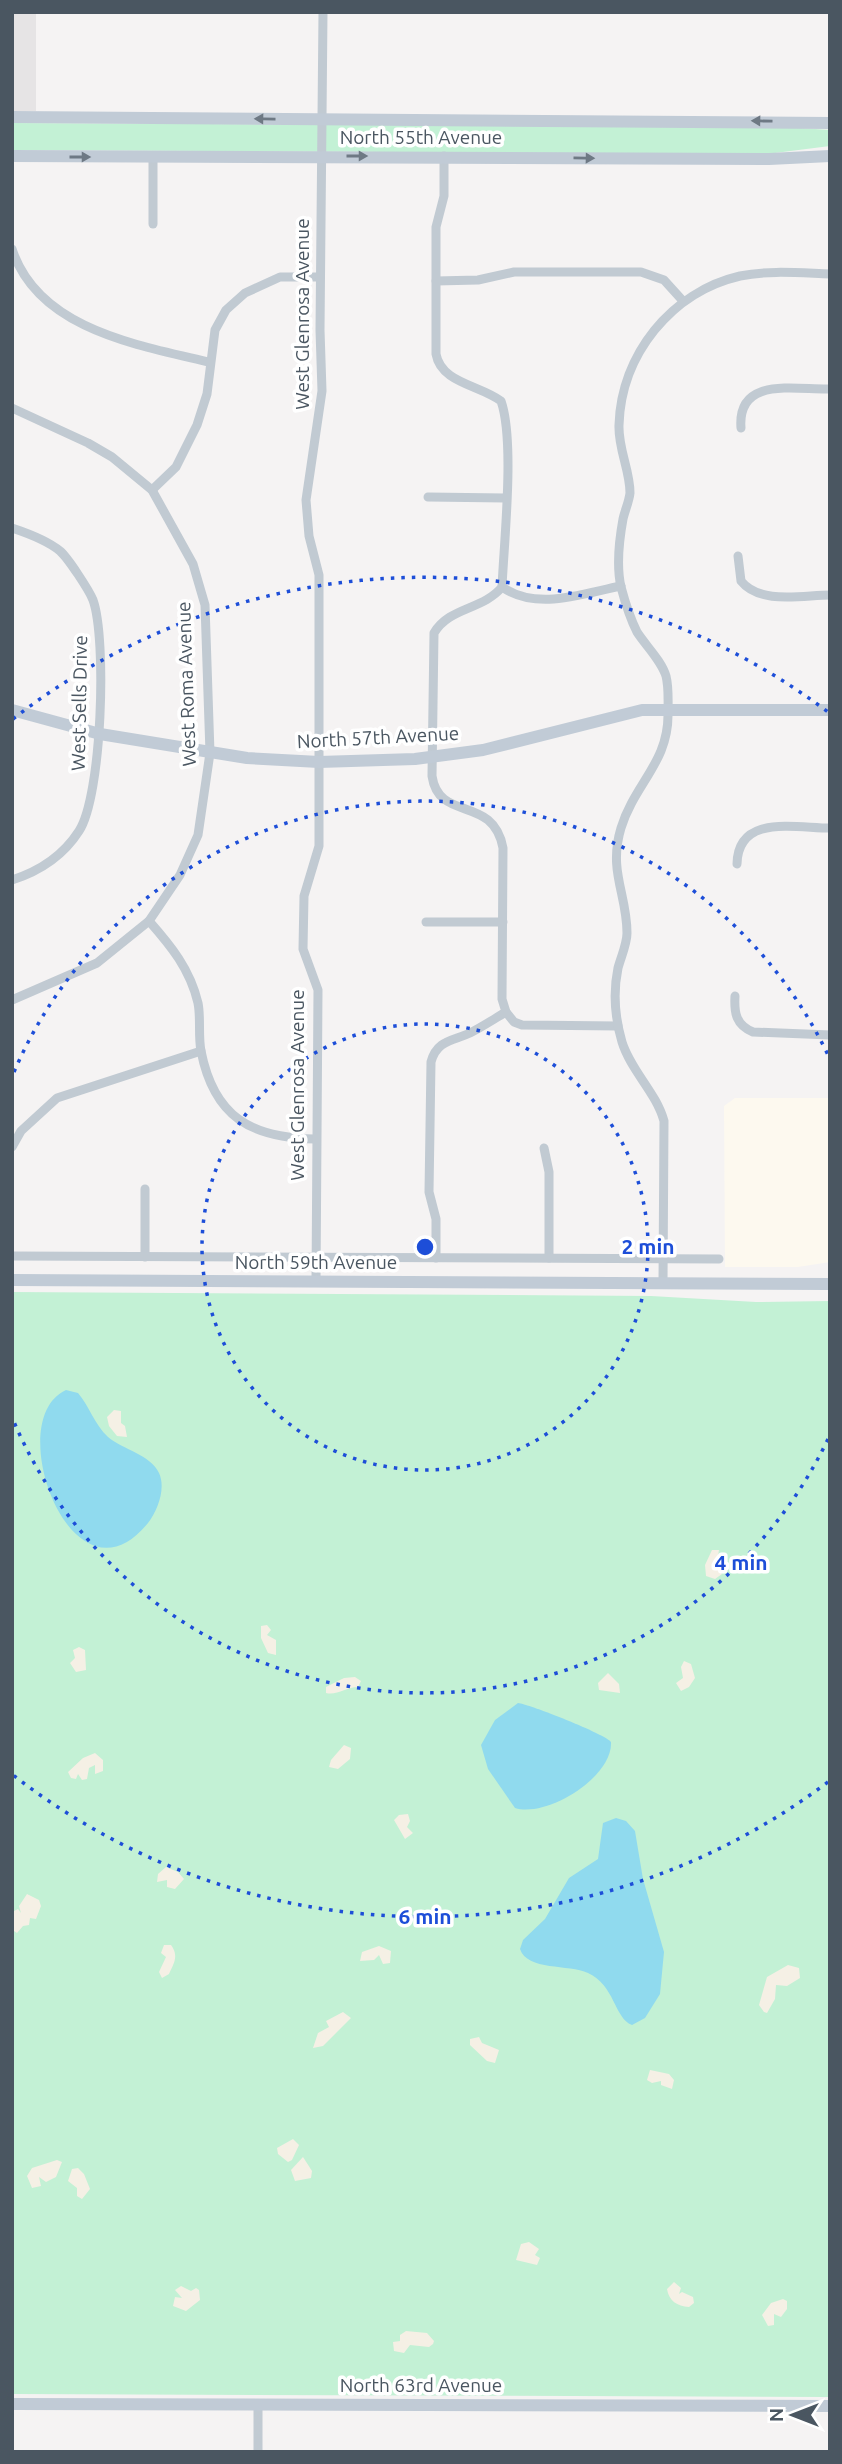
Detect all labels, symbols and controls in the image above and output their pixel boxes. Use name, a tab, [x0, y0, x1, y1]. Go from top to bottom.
one-way arrow	[253, 113, 275, 125]
one-way arrow	[750, 115, 772, 127]
street label: North 55th Avenue	[340, 126, 502, 148]
one-way arrow	[346, 150, 368, 162]
one-way arrow	[70, 151, 92, 163]
one-way arrow	[574, 152, 596, 164]
street label: West Glenrosa Avenue	[291, 218, 313, 410]
street label: West Roma Avenue	[172, 601, 200, 767]
street label: West Sells Drive	[67, 635, 91, 771]
street label: North 57th Avenue	[296, 722, 460, 752]
street label: West Glenrosa Avenue	[286, 989, 308, 1181]
text: 2 min	[621, 1234, 675, 1258]
centre of rings	[413, 1235, 437, 1259]
street label: North 59th Avenue	[235, 1251, 397, 1273]
text: 4 min	[714, 1550, 768, 1574]
text: 6 min	[398, 1904, 452, 1928]
street label: North 63rd Avenue	[340, 2374, 502, 2396]
north arrow	[758, 2380, 828, 2450]
text: N	[765, 2408, 787, 2422]

